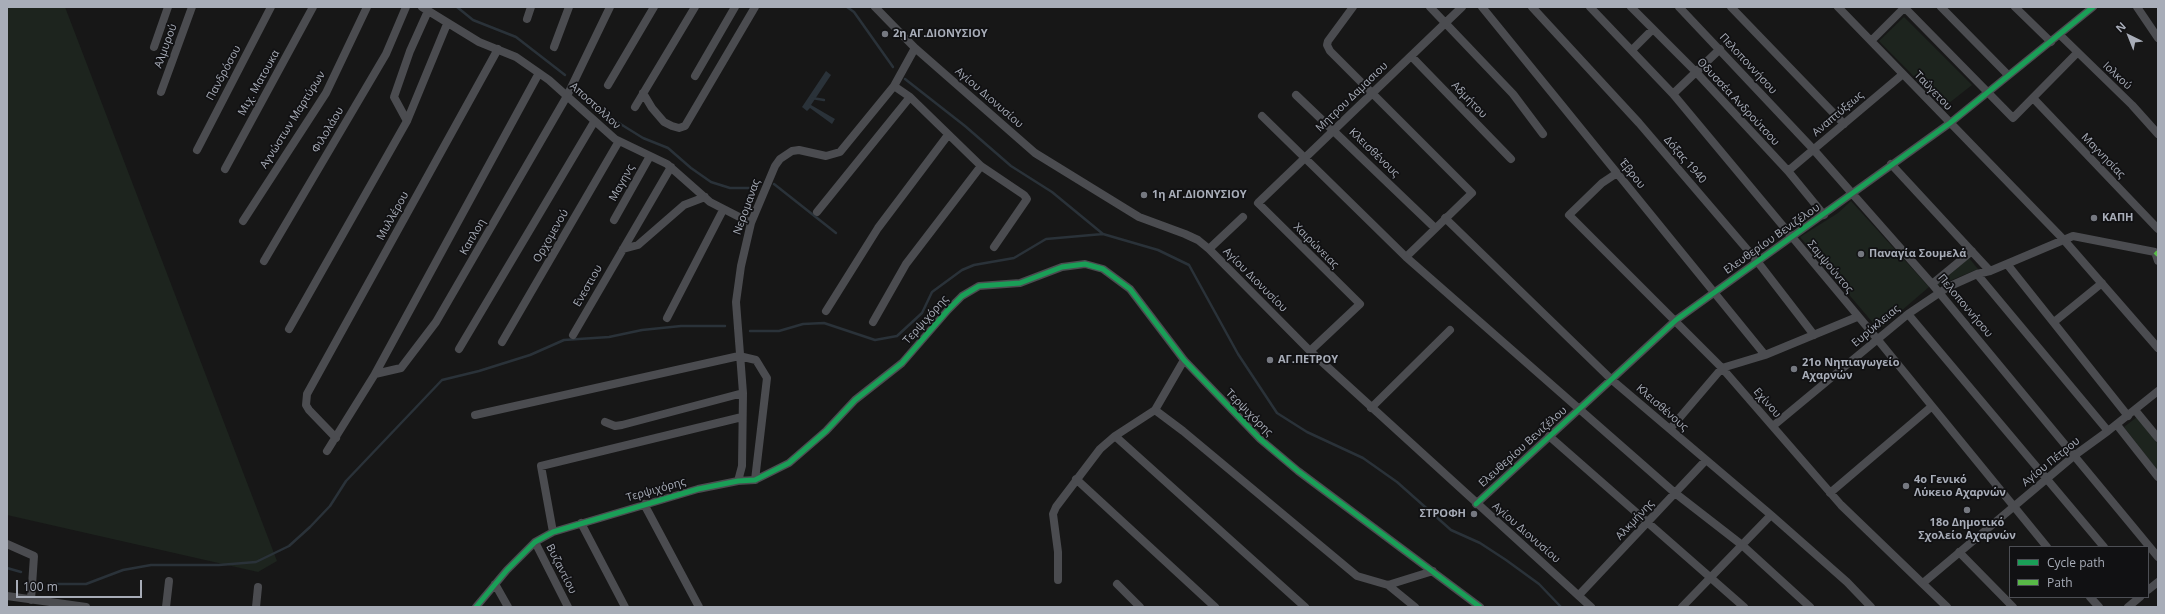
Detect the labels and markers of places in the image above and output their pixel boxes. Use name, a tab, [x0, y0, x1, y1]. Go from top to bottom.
place label: 2η ΑΓ.ΔΙΟΝΥΣΙΟΥ	[893, 27, 987, 41]
marker: 2η ΑΓ.ΔΙΟΝΥΣΙΟΥ	[880, 29, 890, 39]
place label: 1η ΑΓ.ΔΙΟΝΥΣΙΟΥ	[1152, 188, 1246, 202]
marker: 1η ΑΓ.ΔΙΟΝΥΣΙΟΥ	[1139, 190, 1149, 200]
place label: ΚΑΠΗ	[2102, 211, 2134, 225]
marker: ΚΑΠΗ	[2089, 213, 2099, 223]
place label: Παναγία Σουμελά	[1869, 247, 1966, 261]
marker: Παναγία Σουμελά	[1856, 249, 1866, 259]
place label: ΑΓ.ΠΕΤΡΟΥ	[1278, 353, 1338, 367]
marker: ΑΓ.ΠΕΤΡΟΥ	[1265, 355, 1275, 365]
place label: 21ο Νηπιαγωγείο Αχαρνών	[1802, 356, 1900, 382]
marker: 21ο Νηπιαγωγείο Αχαρνών	[1789, 364, 1799, 374]
place label: 4o Γενικό Λύκειο Αχαρνών	[1914, 473, 2006, 499]
marker: 4o Γενικό Λύκειο Αχαρνών	[1901, 481, 1911, 491]
marker: 18ο Δημοτικό Σχολείο Αχαρνών	[1962, 505, 1972, 515]
place label: ΣΤΡΟΦΗ	[1420, 507, 1466, 521]
marker: ΣΤΡΟΦΗ	[1469, 509, 1479, 519]
place label: 18ο Δημοτικό Σχολείο Αχαρνών	[1918, 516, 2016, 542]

